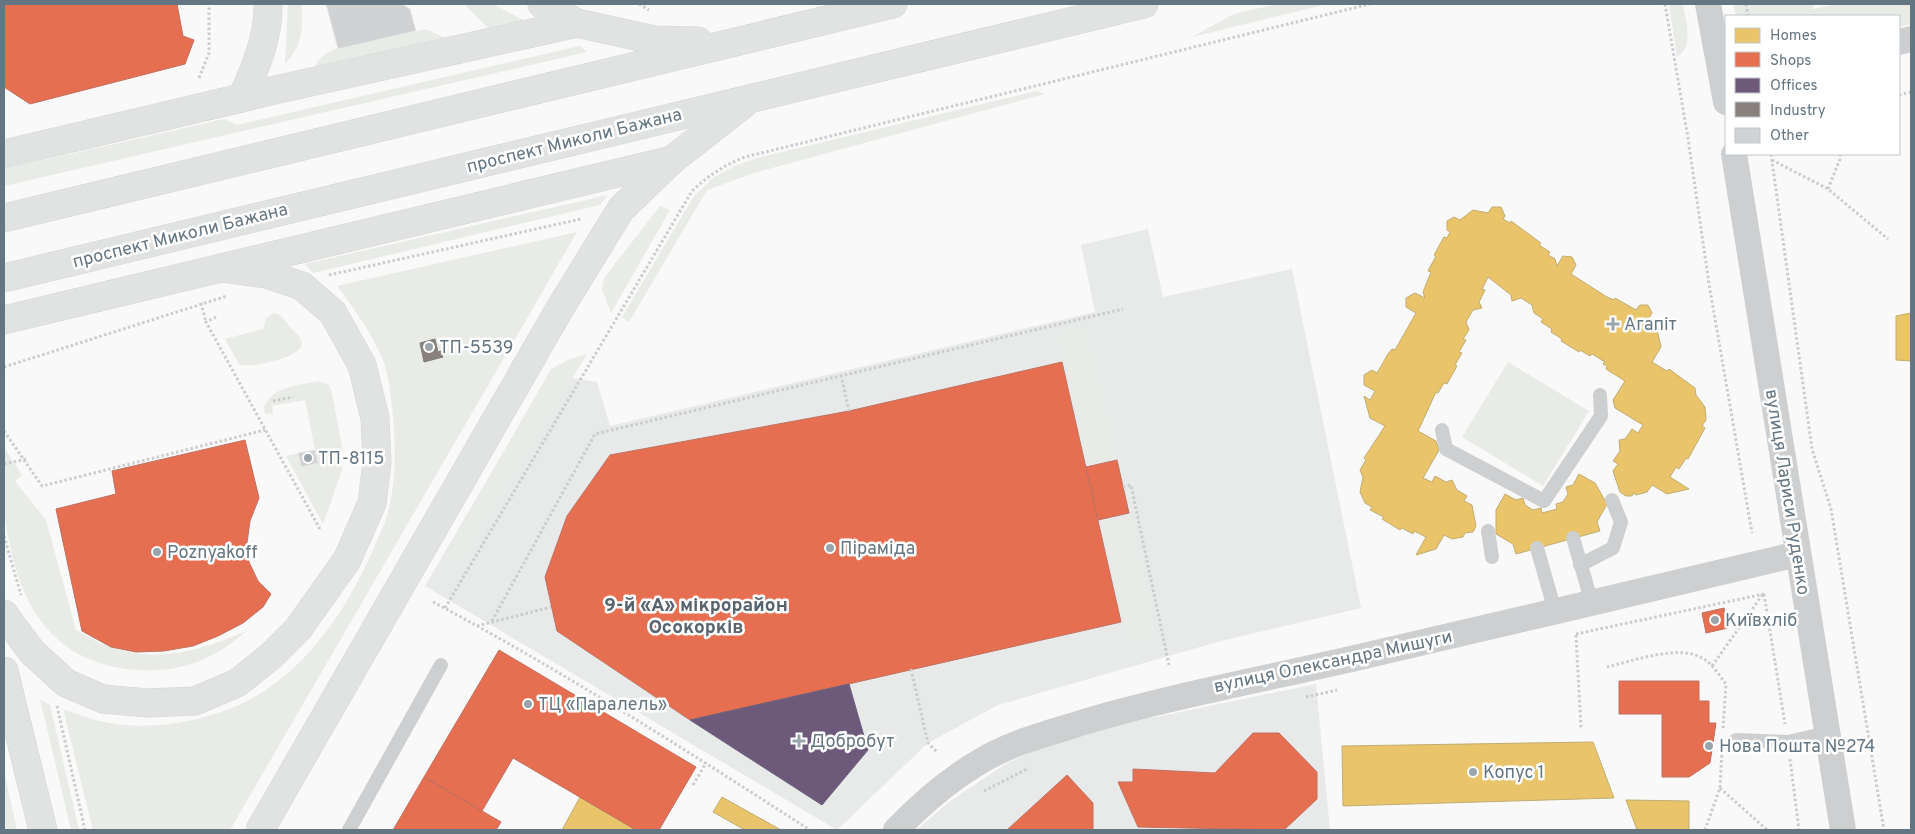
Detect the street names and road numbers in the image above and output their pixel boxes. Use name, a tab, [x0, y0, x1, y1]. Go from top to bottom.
street label: проспект Миколи Бажана	[464, 104, 684, 179]
street label: проспект Миколи Бажана	[70, 199, 290, 274]
street label: вулиця Лариси Руденко	[1759, 388, 1814, 597]
street label: вулиця Олександра Мишуги	[1212, 626, 1455, 699]

